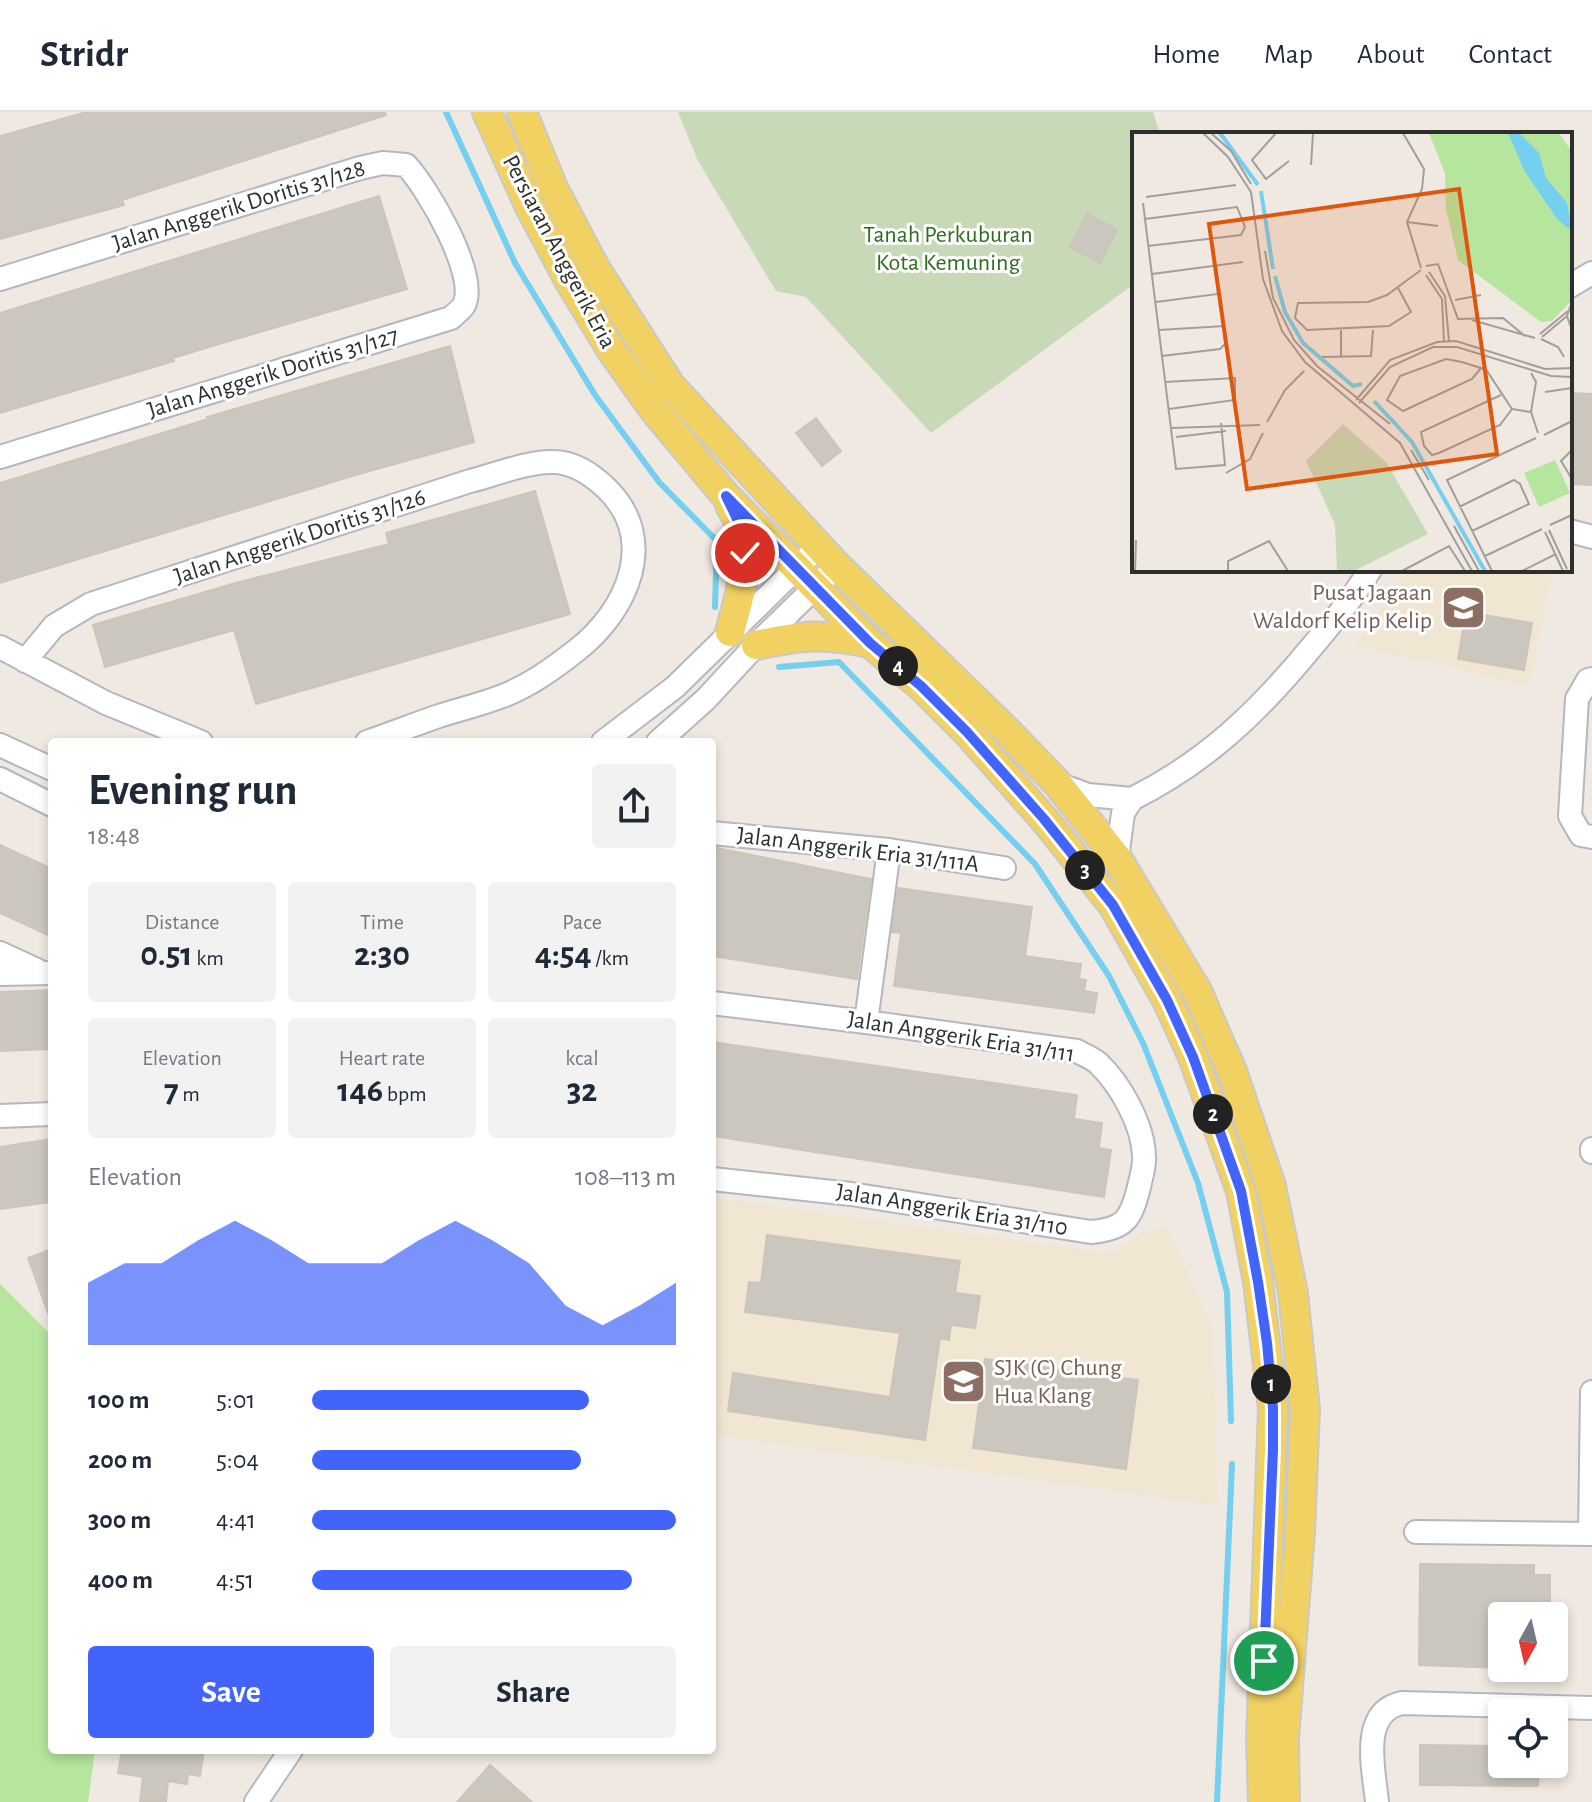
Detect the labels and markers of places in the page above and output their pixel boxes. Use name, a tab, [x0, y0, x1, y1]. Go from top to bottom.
pin	[711, 519, 779, 587]
place label: Pusat Jagaan Waldorf Kelip Kelip	[1253, 581, 1432, 633]
school or university icon: Pusat Jagaan Waldorf Kelip Kelip	[1439, 583, 1487, 631]
pin: 4	[878, 646, 918, 686]
pin: 3	[1065, 850, 1105, 890]
pin: 2	[1193, 1094, 1233, 1134]
place label: SJK (C) Chung Hua Klang	[994, 1356, 1122, 1408]
school or university icon: SJK (C) Chung Hua Klang	[939, 1358, 987, 1406]
pin: 1	[1251, 1364, 1291, 1404]
pin	[1230, 1627, 1298, 1695]

